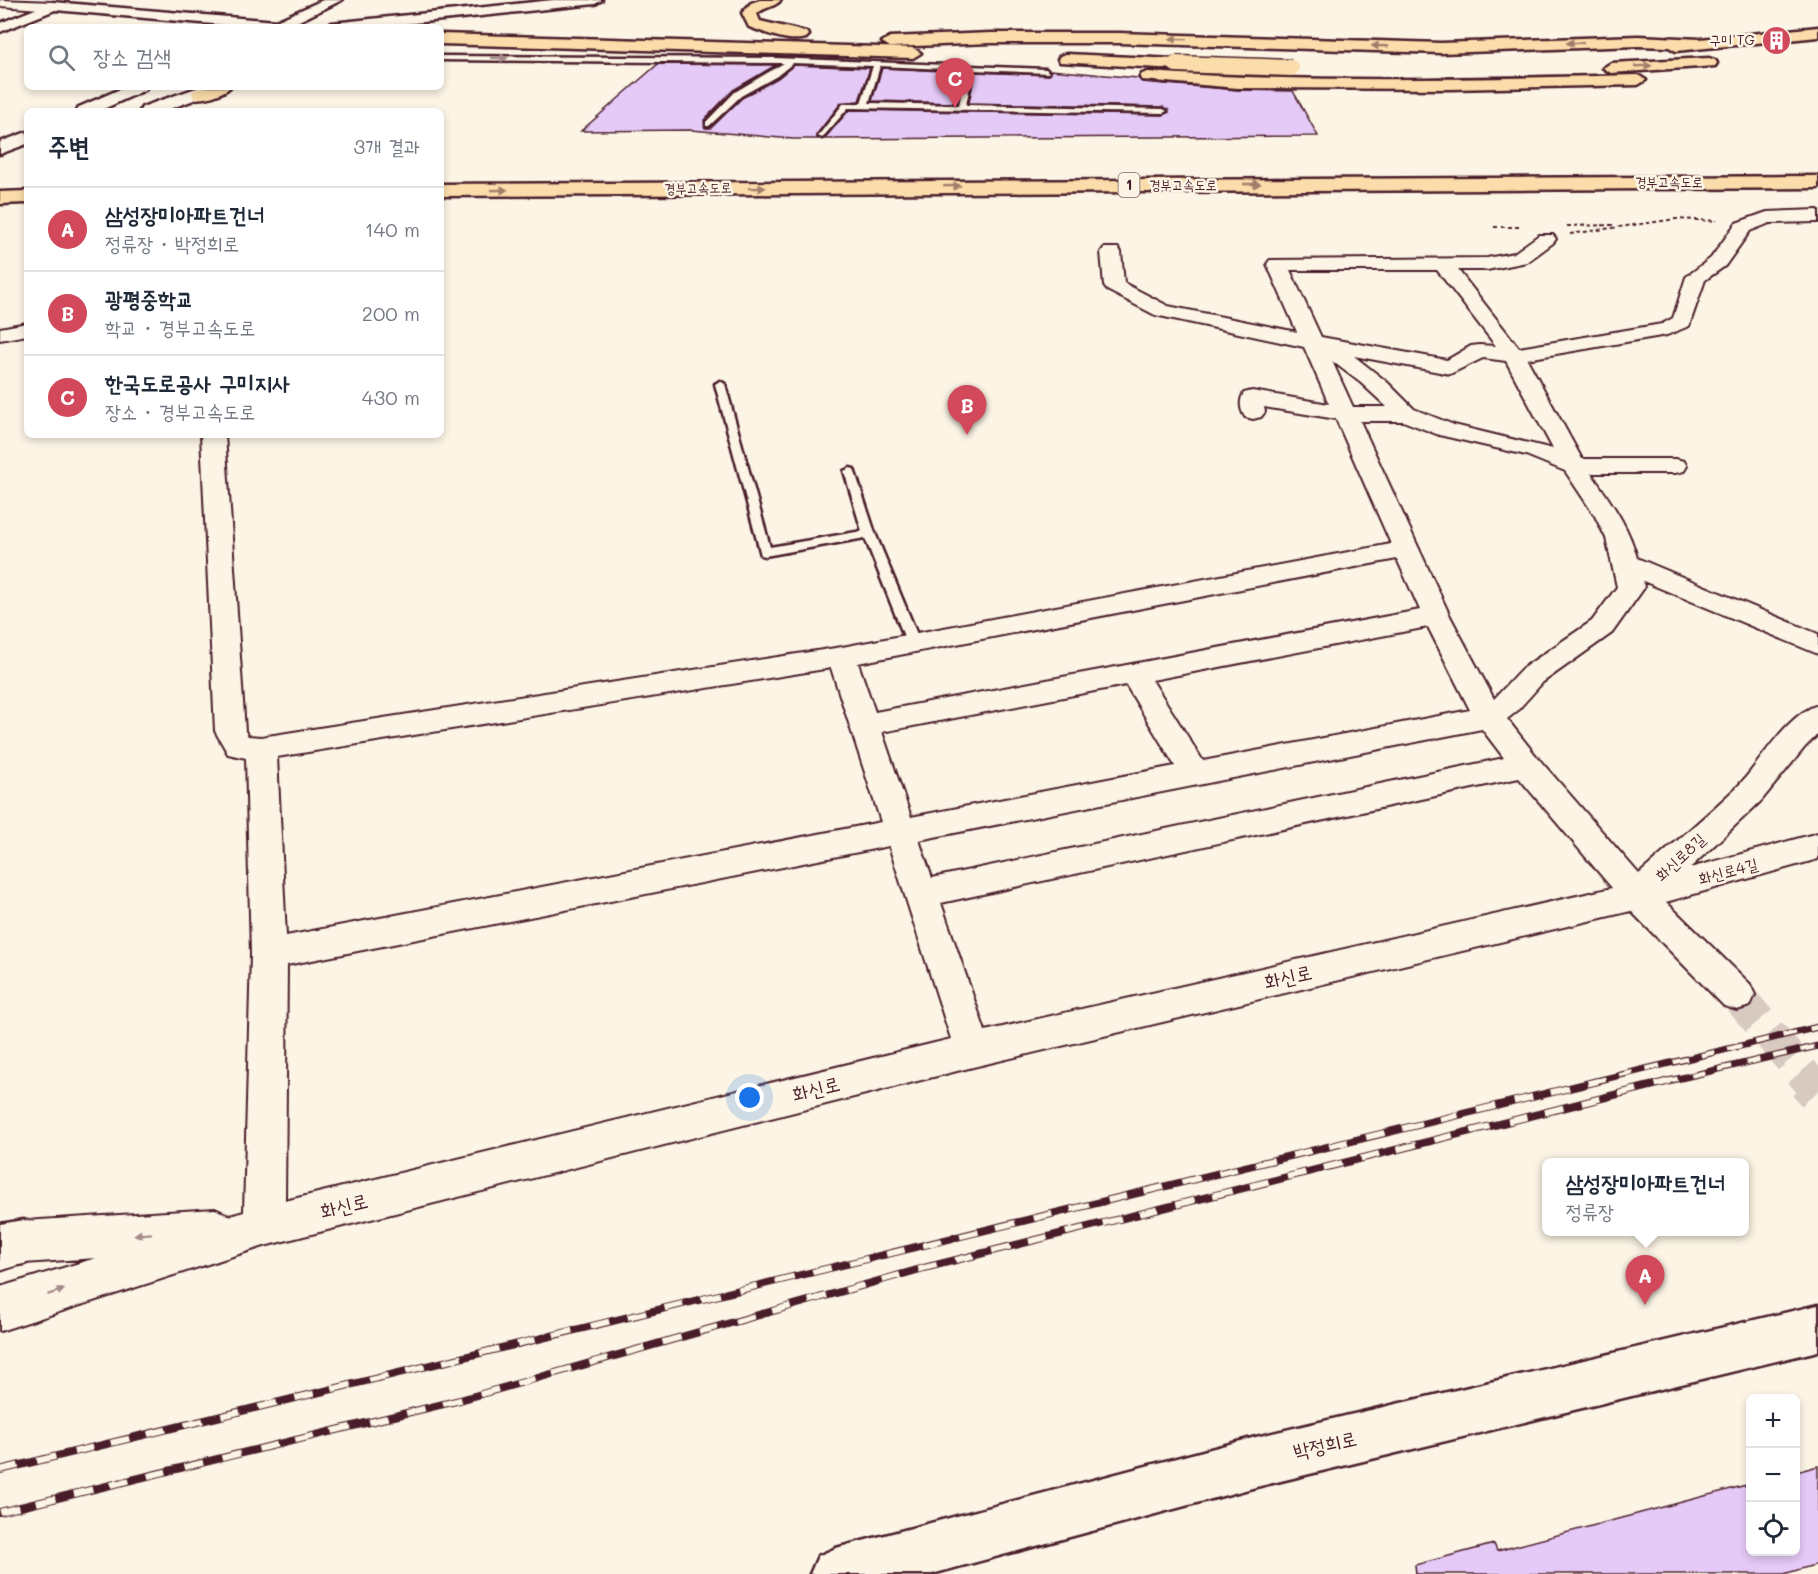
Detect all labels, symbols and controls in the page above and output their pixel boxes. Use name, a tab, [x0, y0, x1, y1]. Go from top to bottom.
search box	[24, 24, 444, 90]
building icon: 구미 TG	[1760, 24, 1792, 56]
place label: 구미 TG	[1710, 30, 1755, 49]
one-way arrow	[1169, 34, 1188, 43]
one-way arrow	[1566, 39, 1585, 48]
icon: search	[45, 41, 78, 74]
one-way arrow	[1371, 41, 1390, 51]
text: 장소 검색	[93, 42, 171, 71]
one-way arrow	[490, 53, 509, 63]
pin: C	[936, 58, 974, 108]
one-way arrow	[1634, 62, 1653, 71]
text: 주변	[48, 129, 90, 163]
text: 3개 결과	[354, 133, 420, 159]
street label: 경부고속도로	[1635, 172, 1703, 191]
road number: 1	[1118, 173, 1140, 197]
street label: 경부고속도로	[1149, 175, 1217, 194]
street label: 경부고속도로	[664, 177, 732, 198]
one-way arrow	[1243, 179, 1262, 189]
one-way arrow	[943, 181, 962, 191]
one-way arrow	[748, 183, 767, 193]
one-way arrow	[490, 185, 509, 195]
text: 삼성장미아파트건너	[105, 200, 264, 229]
text: A	[61, 216, 74, 242]
text: 140 m	[365, 216, 420, 242]
text: 정류장 · 박정희로	[105, 230, 239, 256]
text: 광평중학교	[105, 284, 194, 313]
text: B	[61, 300, 74, 326]
text: 200 m	[362, 300, 420, 326]
text: 학교 · 경부고속도로	[105, 314, 255, 340]
text: 한국도로공사 구미지사	[105, 368, 290, 397]
text: C	[60, 384, 75, 410]
text: 430 m	[362, 384, 420, 410]
pin: B	[948, 386, 986, 435]
text: 장소 · 경부고속도로	[105, 398, 255, 424]
street label: 화신로8길	[1650, 828, 1709, 885]
street label: 화신로4길	[1696, 852, 1760, 889]
street label: 화신로	[1261, 958, 1314, 994]
street label: 화신로	[789, 1070, 842, 1106]
your location	[735, 1083, 764, 1112]
popup	[1542, 1158, 1749, 1236]
text: 삼성장미아파트건너	[1566, 1168, 1725, 1197]
street label: 화신로	[317, 1187, 370, 1223]
text: 정류장	[1566, 1198, 1614, 1224]
one-way arrow	[133, 1229, 152, 1238]
pin: A	[1626, 1256, 1664, 1305]
one-way arrow	[47, 1286, 65, 1296]
map controls	[1746, 1394, 1800, 1556]
button: +	[1746, 1394, 1800, 1448]
street label: 박정희로	[1290, 1424, 1359, 1464]
button: −	[1746, 1448, 1800, 1502]
button: locate	[1746, 1502, 1800, 1556]

